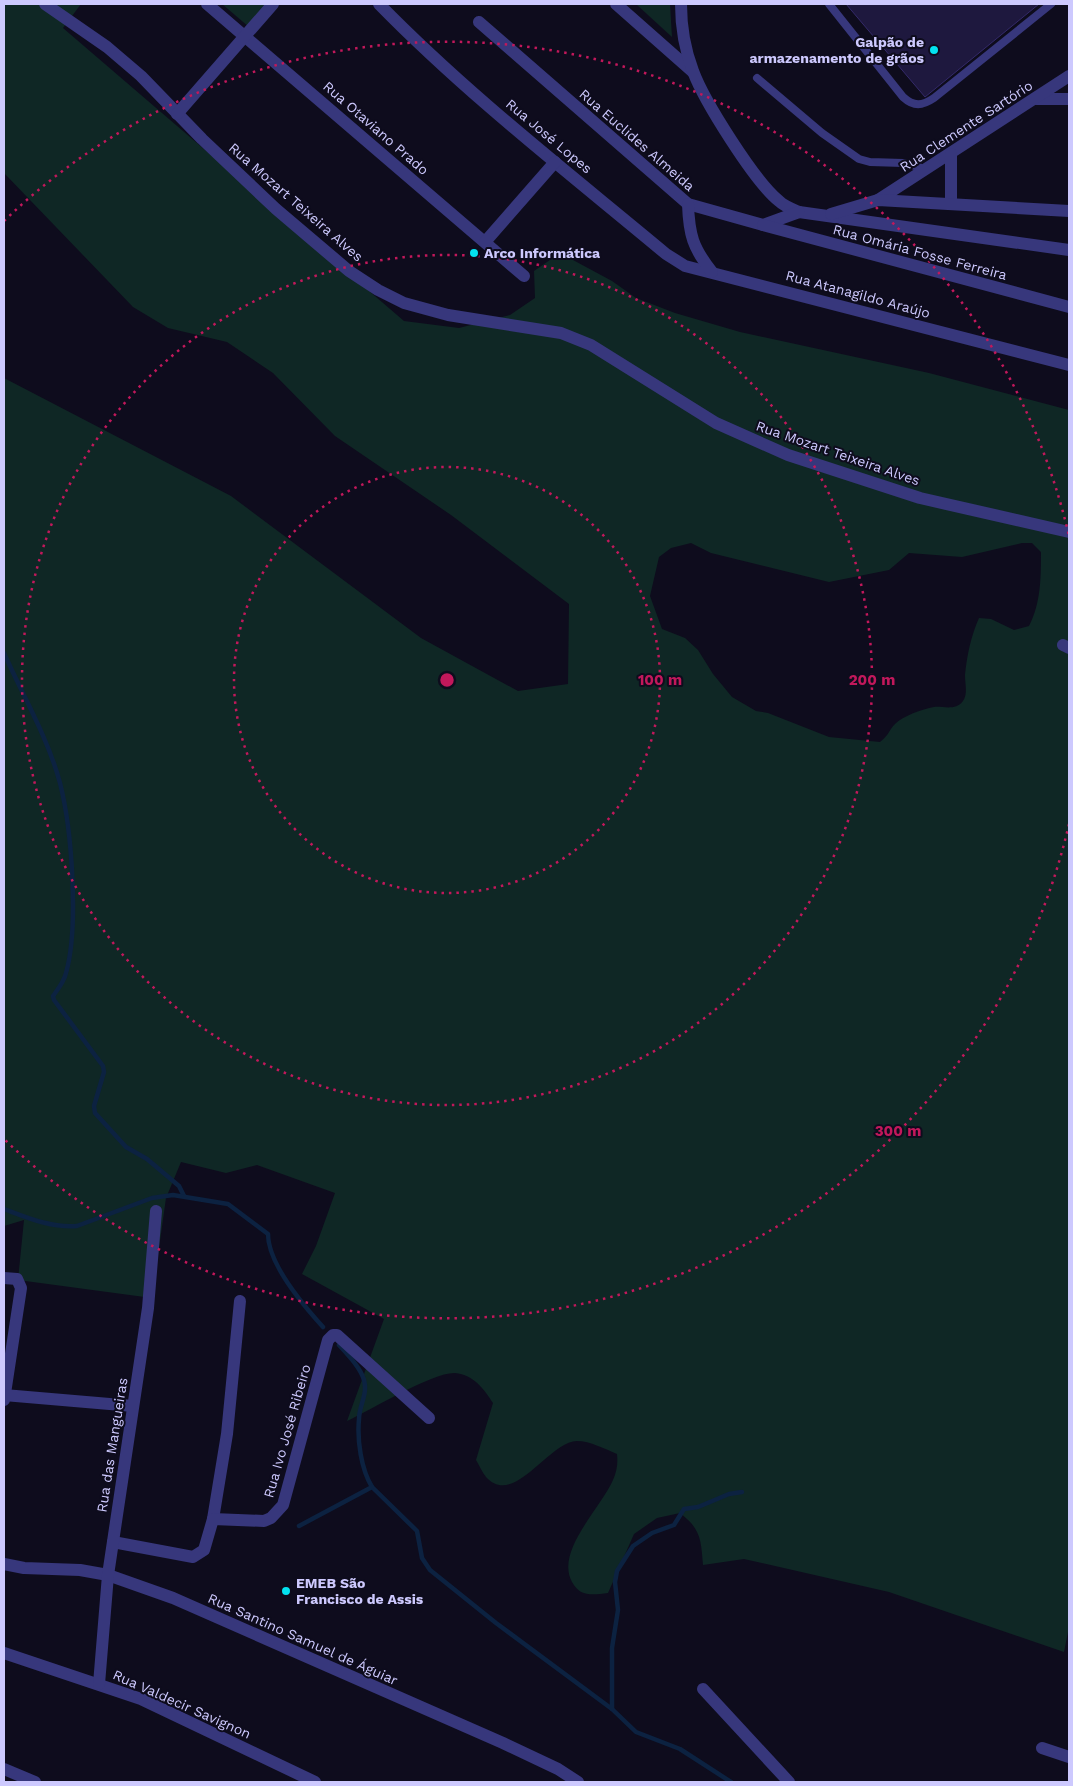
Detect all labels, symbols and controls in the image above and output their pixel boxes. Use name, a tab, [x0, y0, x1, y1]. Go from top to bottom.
place label: Galpão de armazenamento de grãos	[750, 34, 925, 66]
marker: Galpão de armazenamento de grãos	[928, 44, 940, 56]
street label: Rua Clemente Sartório	[897, 77, 1035, 175]
street label: Rua Otaviano Prado	[320, 78, 432, 178]
street label: Rua Euclides Almeida	[576, 86, 698, 194]
street label: Rua José Lopes	[503, 95, 595, 177]
street label: Rua Mozart Teixeira Alves	[226, 139, 366, 265]
street label: Rua Omária Fosse Ferreira	[831, 221, 1009, 283]
place label: Arco Informática	[484, 245, 601, 261]
marker: Arco Informática	[468, 247, 480, 259]
street label: Rua Atanagildo Araújo	[784, 267, 932, 321]
street label: Rua Mozart Teixeira Alves	[754, 417, 922, 489]
centre of rings	[438, 671, 456, 689]
text: 100 m	[638, 671, 682, 689]
text: 200 m	[849, 671, 895, 689]
text: 300 m	[875, 1122, 921, 1140]
street label: Rua Ivo José Ribeiro	[260, 1362, 314, 1500]
street label: Rua das Mangueiras	[93, 1376, 131, 1514]
place label: EMEB São Francisco de Assis	[296, 1575, 424, 1607]
marker: EMEB São Francisco de Assis	[280, 1585, 292, 1597]
street label: Rua Santino Samuel de Águiar	[206, 1590, 401, 1688]
street label: Rua Valdecir Savignon	[110, 1666, 254, 1742]

